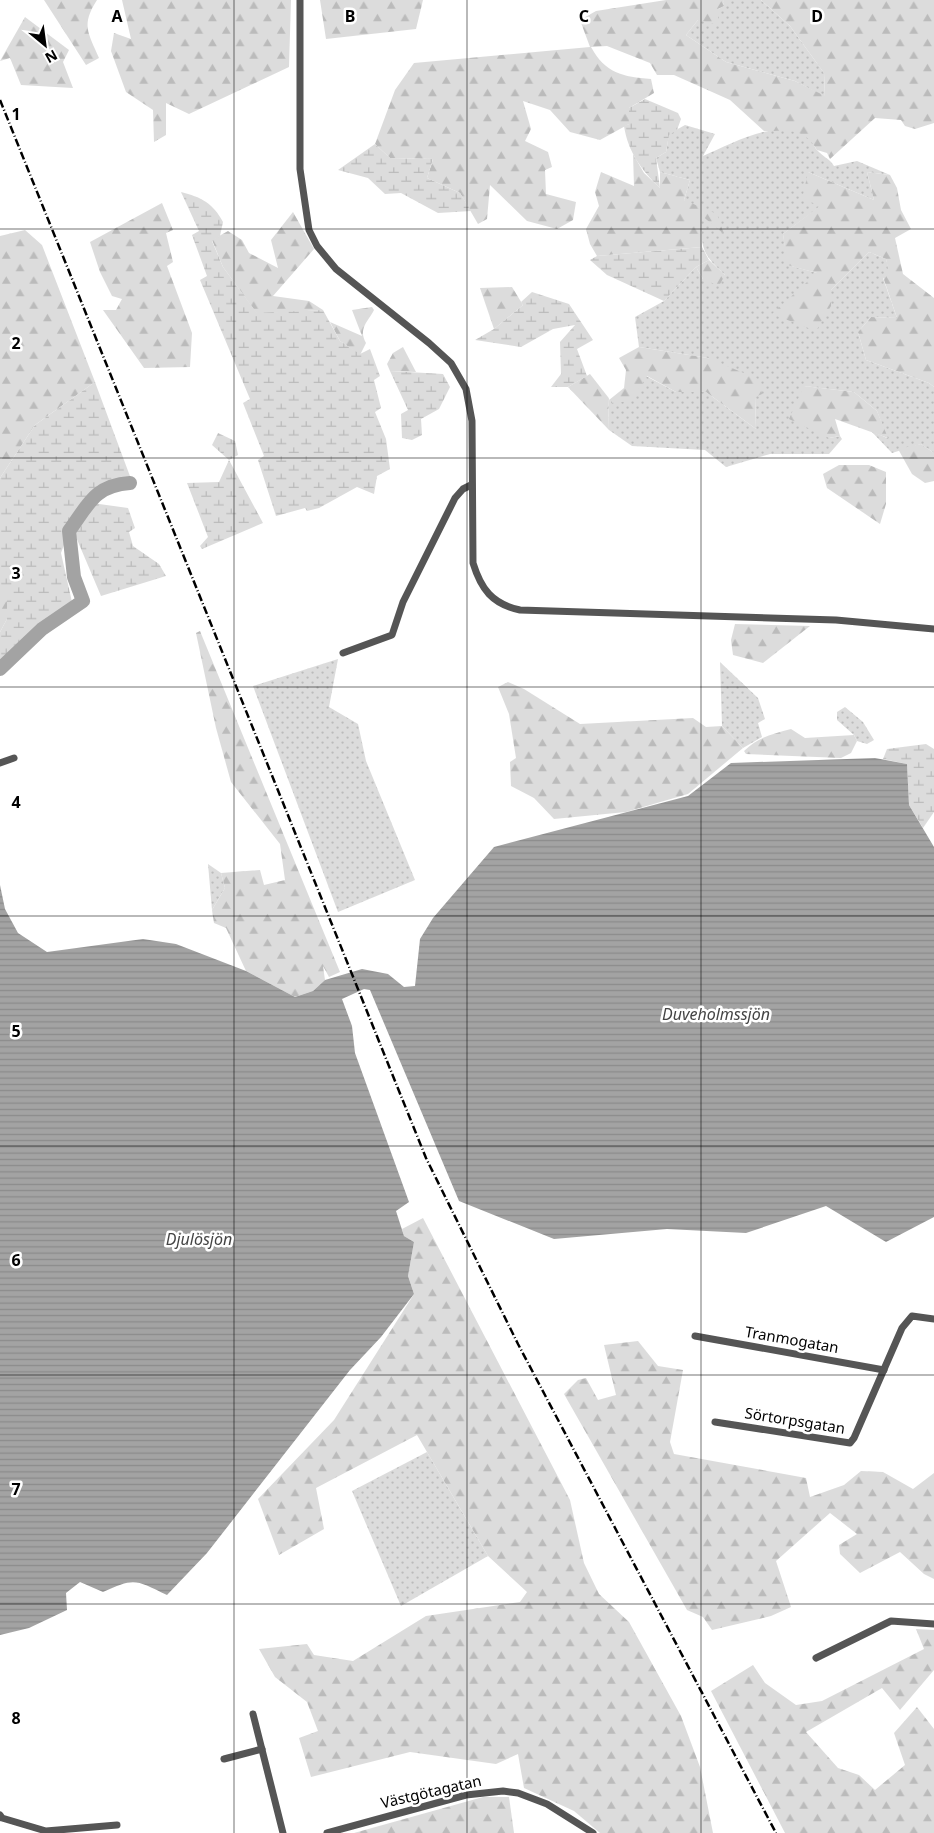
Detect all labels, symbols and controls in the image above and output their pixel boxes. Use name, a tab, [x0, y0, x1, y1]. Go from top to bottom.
text: A	[111, 5, 123, 27]
text: B	[345, 5, 355, 27]
text: C	[579, 5, 589, 27]
text: D	[811, 5, 823, 27]
north arrow	[20, 20, 70, 70]
text: N	[42, 46, 61, 68]
text: 1	[11, 103, 21, 125]
text: 2	[11, 332, 21, 354]
text: 3	[11, 562, 21, 584]
text: 4	[11, 791, 21, 813]
water label: Duveholmssjön	[662, 1003, 770, 1025]
text: 5	[11, 1020, 21, 1042]
water label: Djulösjön	[166, 1228, 232, 1250]
text: 6	[11, 1249, 21, 1271]
street label: Tranmogatan	[743, 1321, 841, 1357]
street label: Sörtorpsgatan	[743, 1402, 847, 1438]
text: 7	[11, 1478, 21, 1500]
text: 8	[11, 1707, 21, 1729]
street label: Västgötagatan	[379, 1770, 483, 1812]

